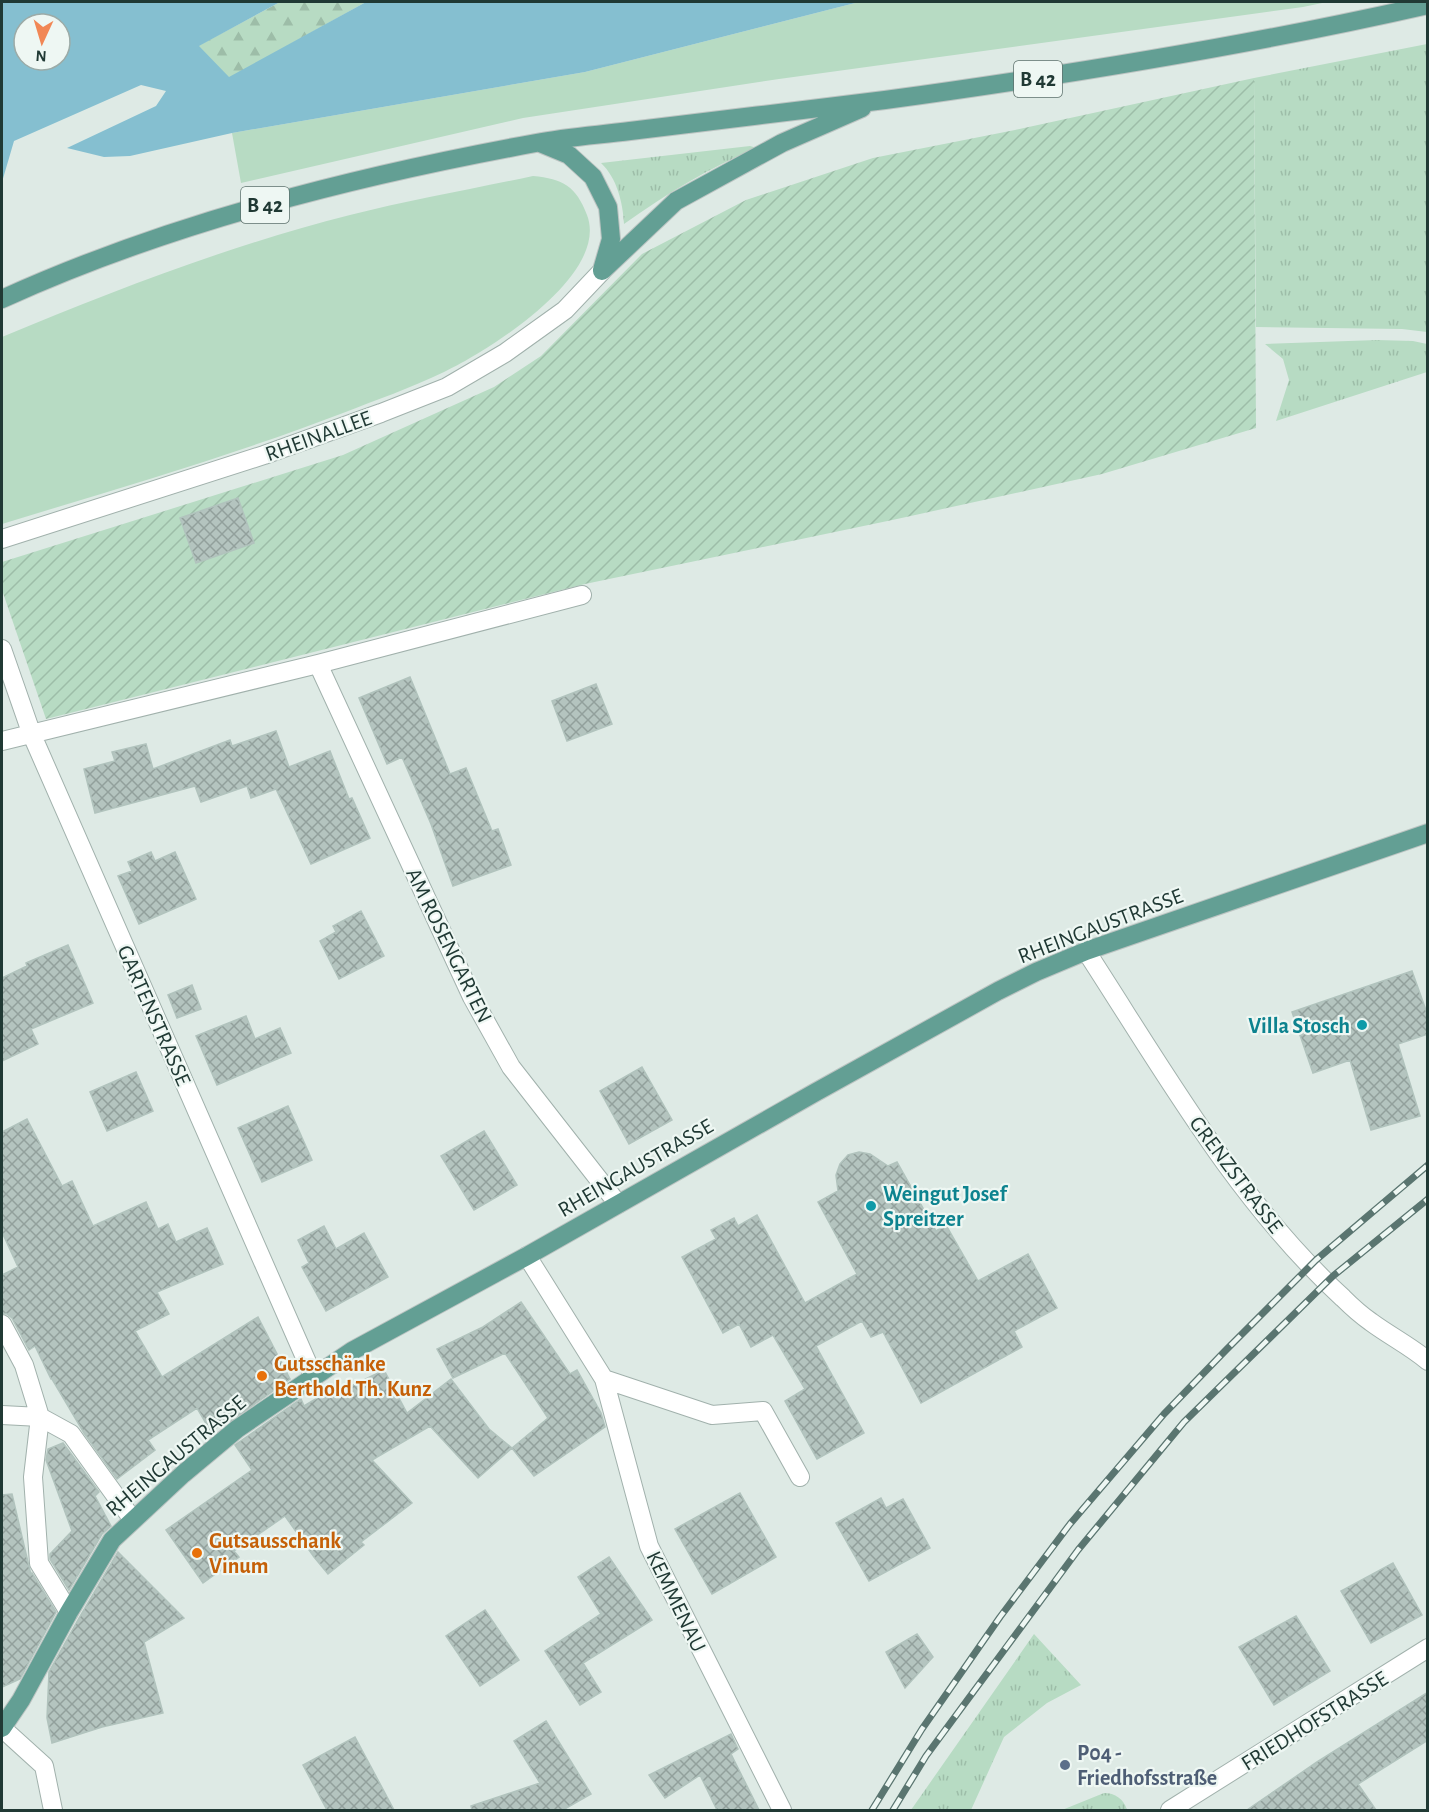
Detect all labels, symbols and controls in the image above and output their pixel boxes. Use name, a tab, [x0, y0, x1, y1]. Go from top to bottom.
north arrow	[12, 12, 72, 72]
text: N	[35, 48, 47, 64]
road number: B 42	[1014, 61, 1062, 97]
road number: B 42	[241, 187, 289, 223]
street label: RHEINALLEE	[262, 406, 375, 465]
street label: AM ROSENGARTEN	[402, 865, 496, 1026]
street label: RHEINGAUSTRASSE	[1015, 884, 1186, 968]
street label: GARTENSTRASSE	[113, 942, 195, 1089]
place label: Villa Stosch	[1248, 1015, 1350, 1037]
marker: Villa Stosch	[1355, 1018, 1369, 1032]
street label: GRENZSTRASSE	[1185, 1112, 1287, 1237]
street label: RHEINGAUSTRASSE	[554, 1114, 717, 1221]
place label: Weingut Josef Spreitzer	[883, 1183, 1008, 1230]
marker: Weingut Josef Spreitzer	[864, 1199, 878, 1213]
place label: Gutsschänke Berthold Th. Kunz	[274, 1353, 432, 1400]
marker: Gutsschänke Berthold Th. Kunz	[255, 1369, 269, 1383]
street label: RHEINGAUSTRASSE	[102, 1391, 250, 1520]
place label: Gutsausschank Vinum	[209, 1530, 341, 1577]
marker: Gutsausschank Vinum	[190, 1546, 204, 1560]
street label: KEMMENAU	[642, 1548, 710, 1655]
street label: FRIEDHOFSTRASSE	[1238, 1667, 1392, 1775]
place label: P04 - Friedhofsstraße	[1077, 1742, 1217, 1789]
marker: P04 - Friedhofsstraße	[1058, 1758, 1072, 1772]

